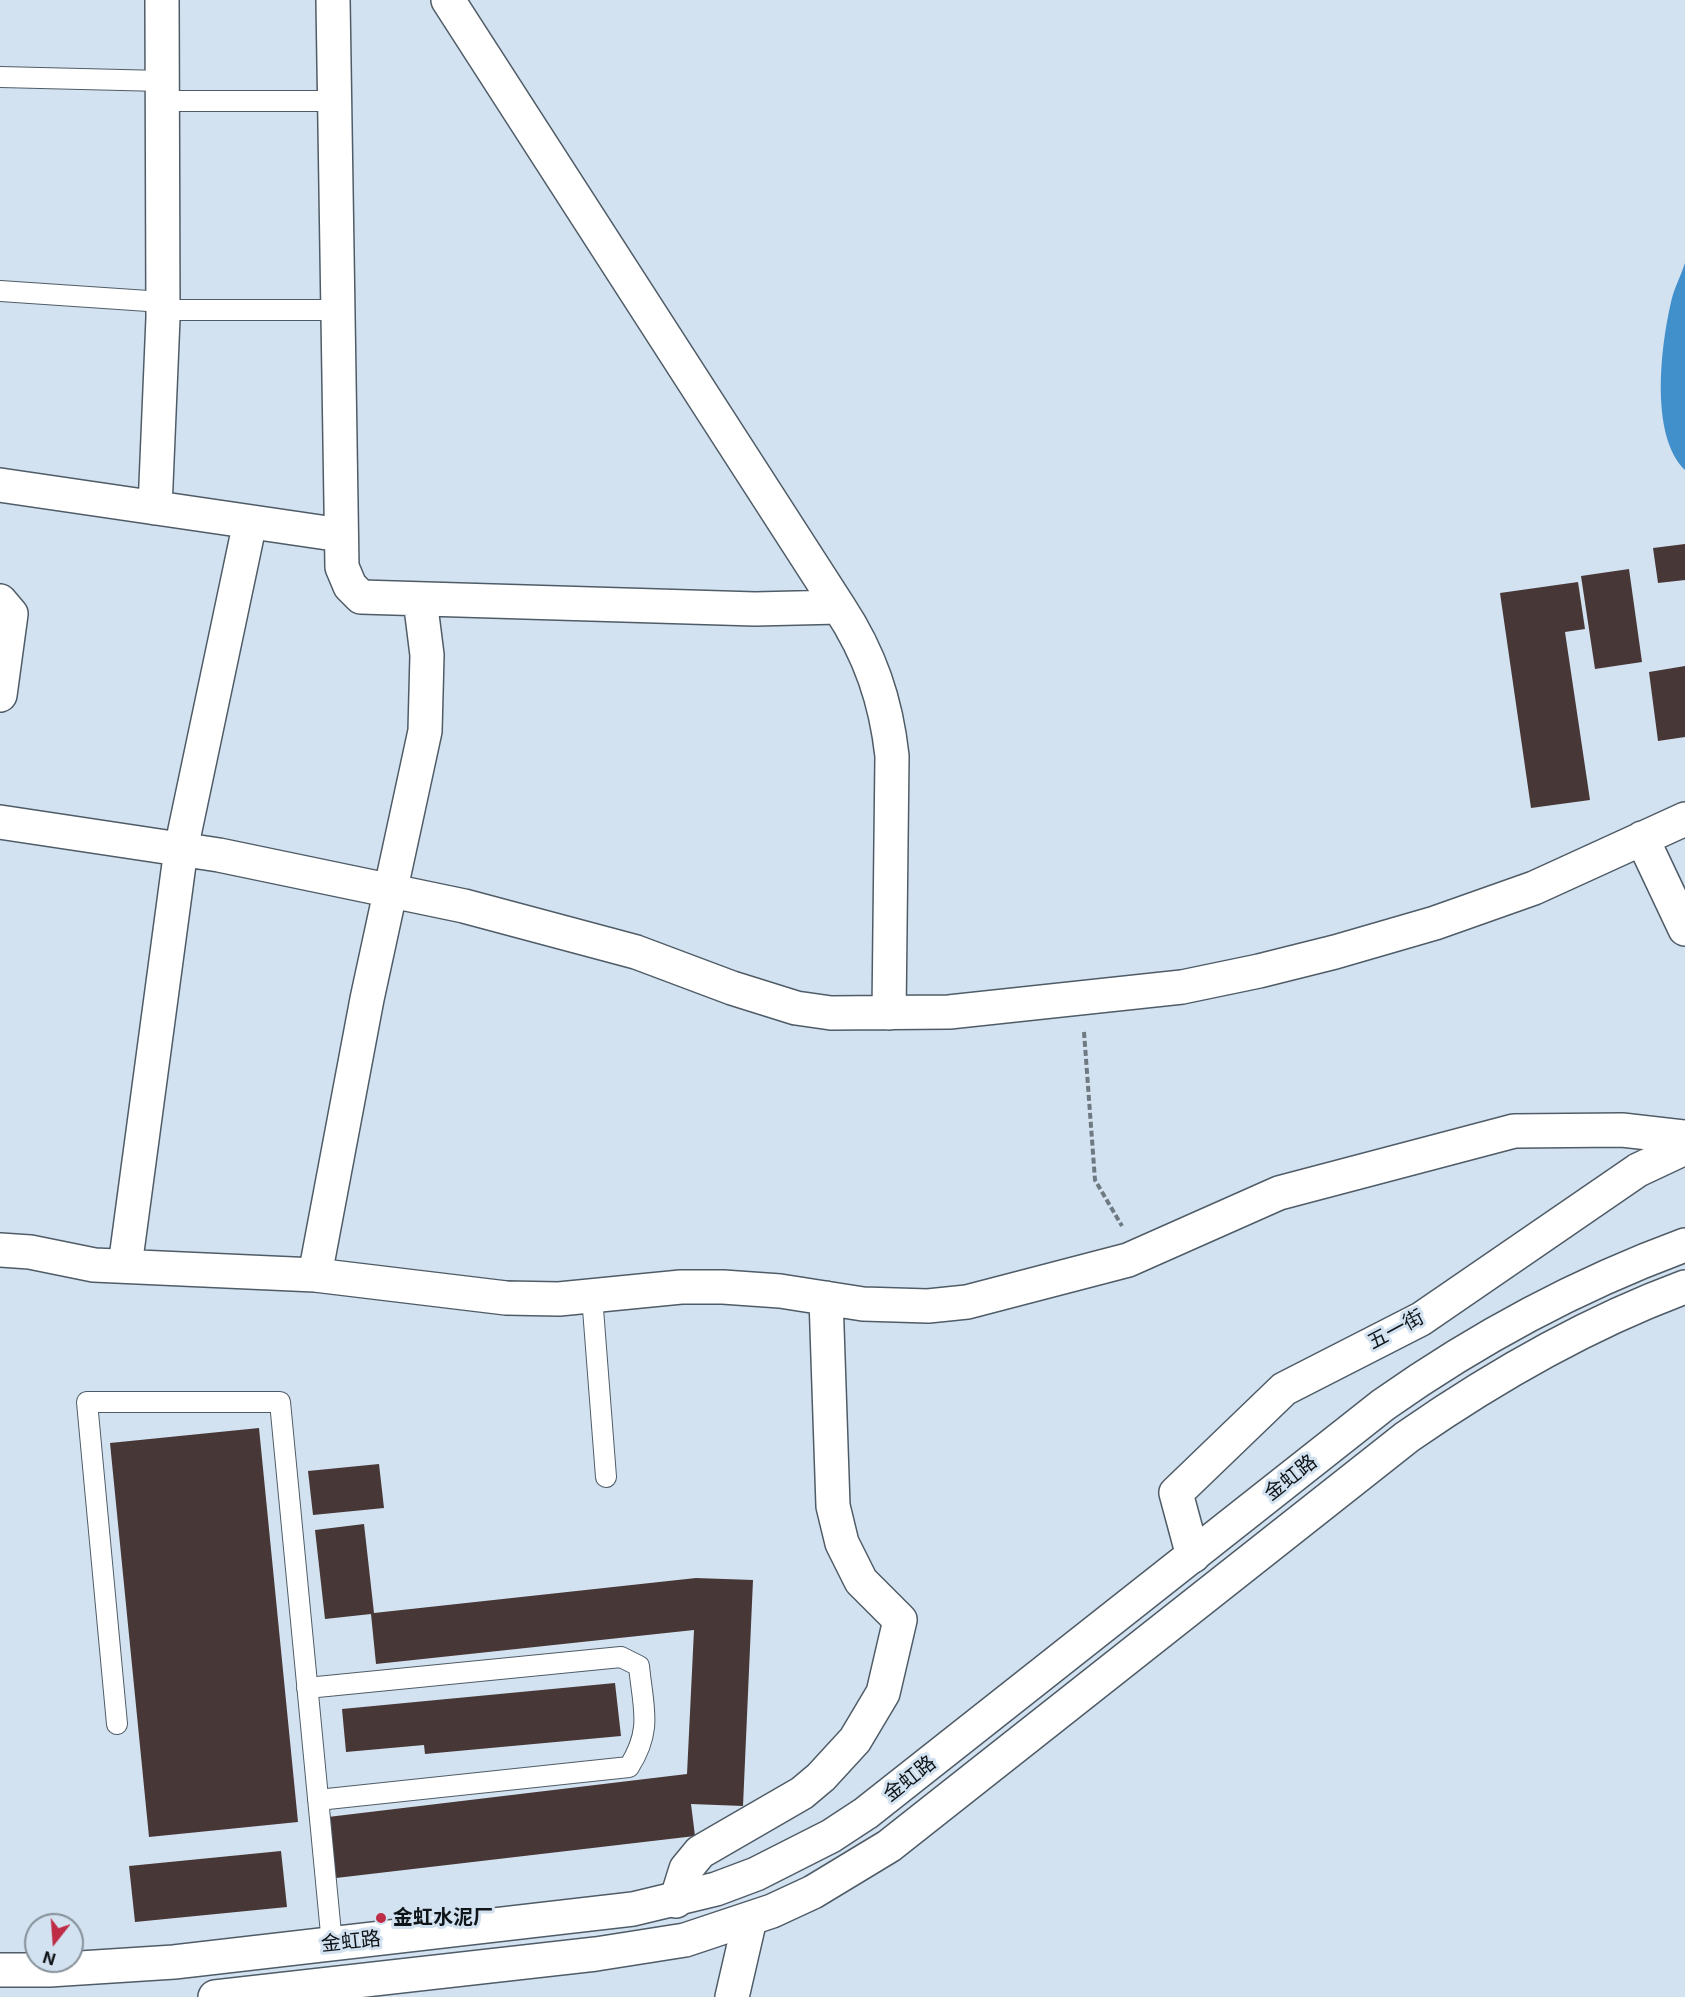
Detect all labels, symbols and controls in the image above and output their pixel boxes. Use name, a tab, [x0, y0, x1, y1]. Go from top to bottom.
street label: 五一街	[1364, 1305, 1428, 1355]
street label: 金虹路	[1260, 1450, 1322, 1506]
street label: 金虹路	[879, 1751, 941, 1807]
place label: 金虹水泥厂	[393, 1906, 493, 1930]
marker: 金虹水泥厂	[374, 1911, 388, 1925]
north arrow	[24, 1913, 84, 1973]
street label: 金虹路	[320, 1927, 382, 1957]
text: N	[41, 1947, 58, 1970]

